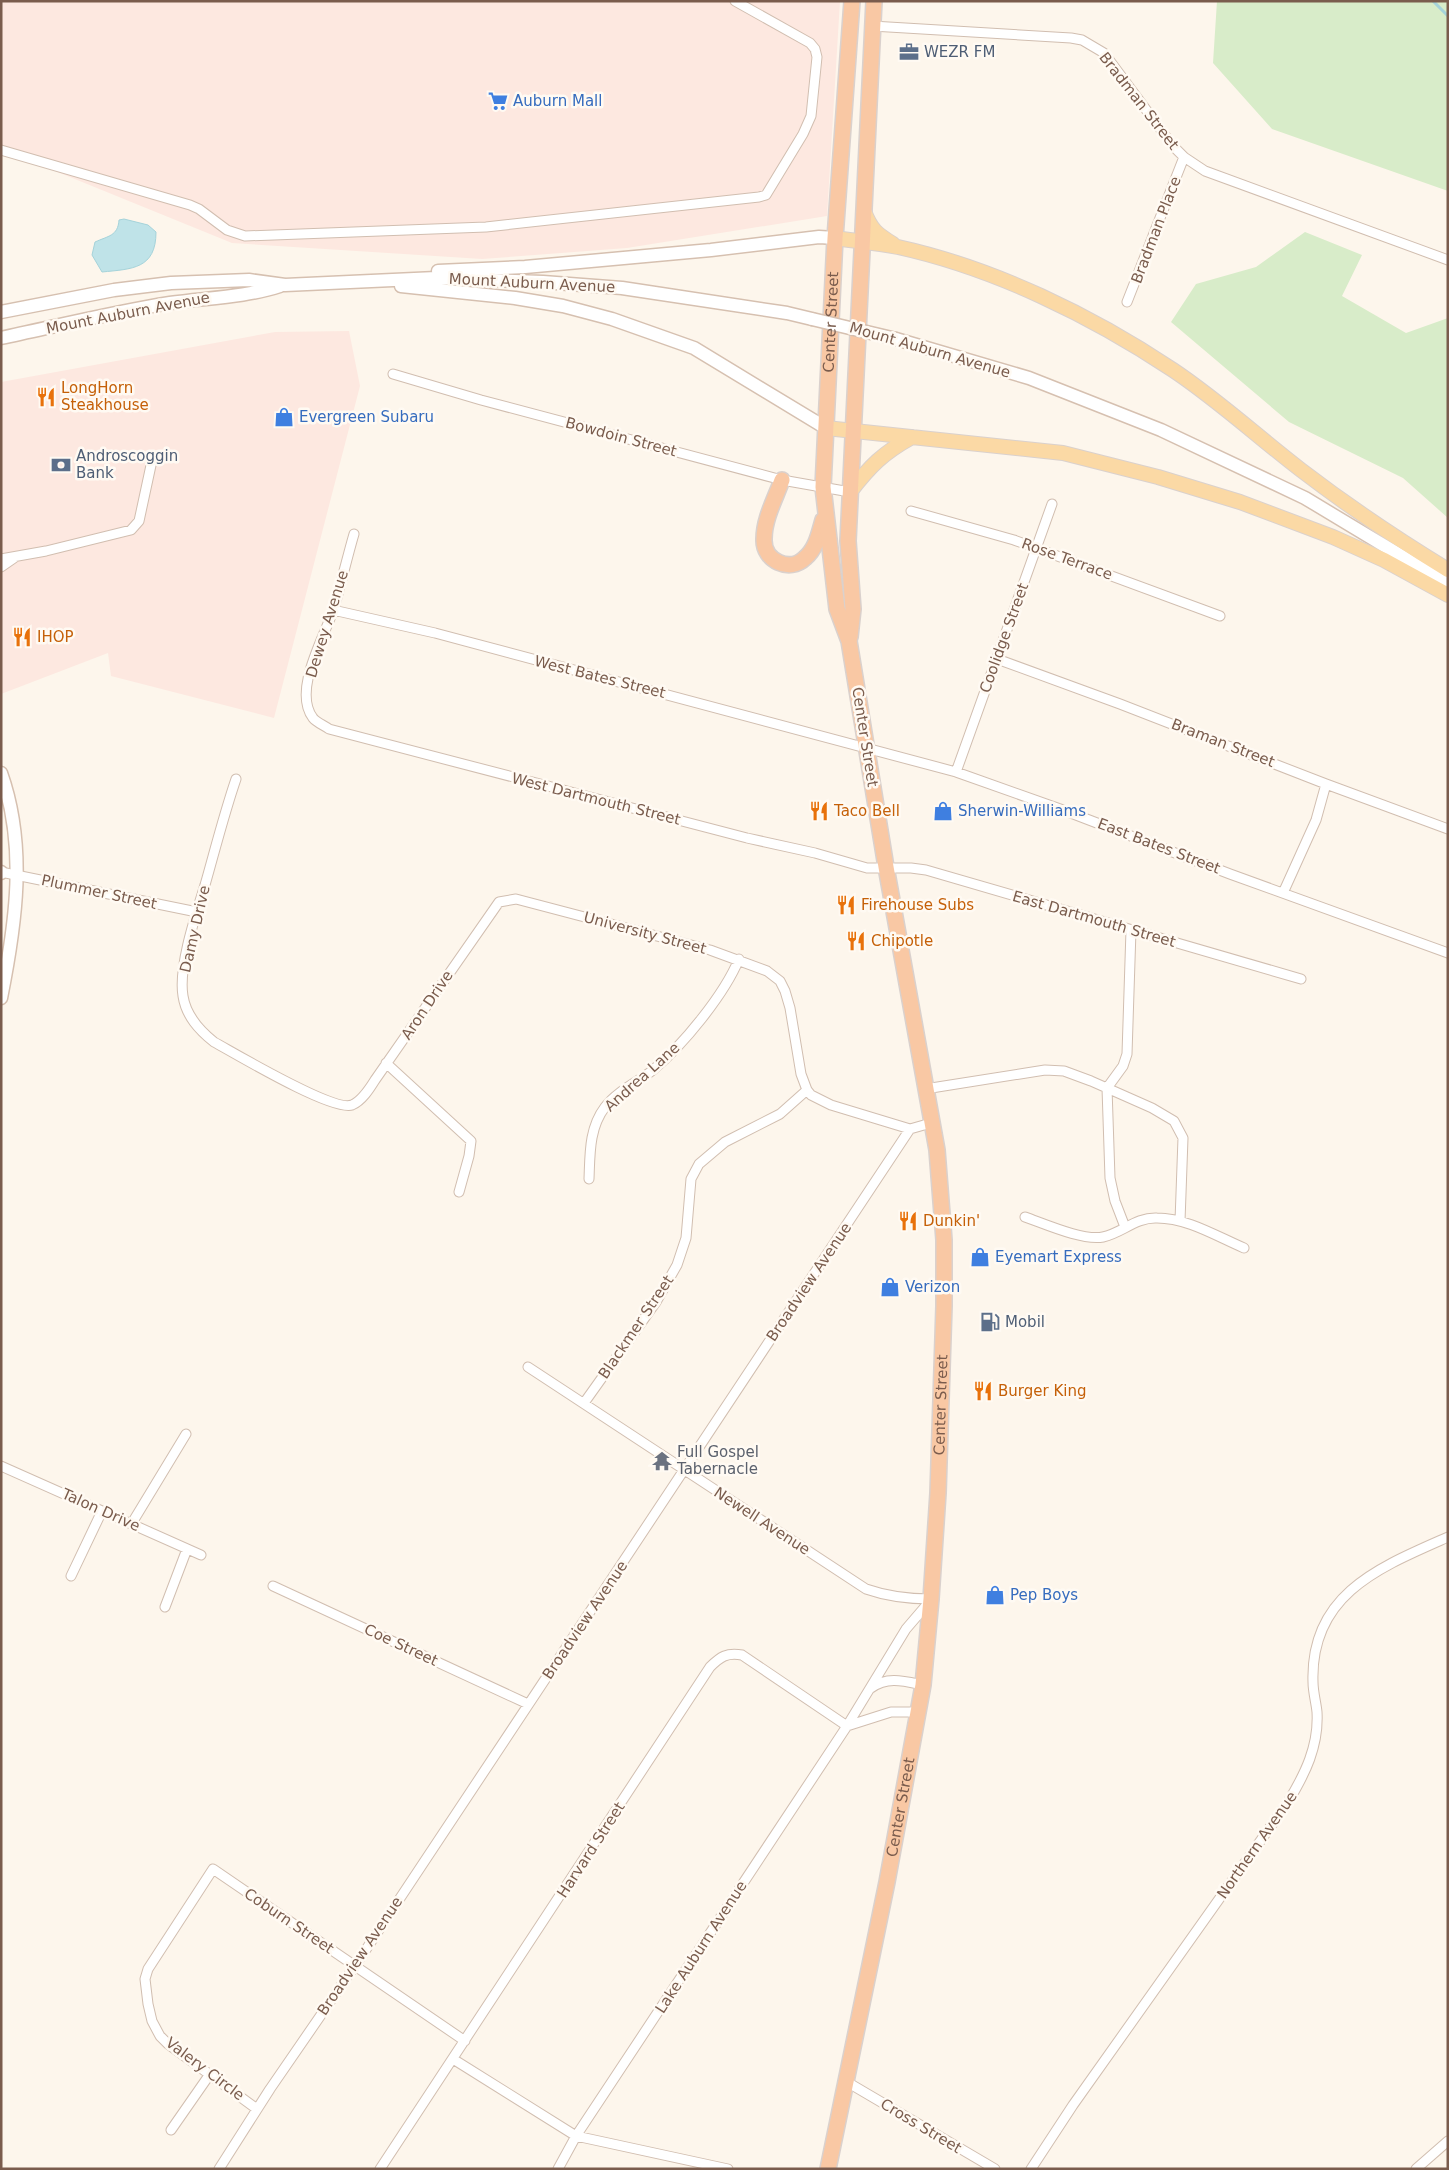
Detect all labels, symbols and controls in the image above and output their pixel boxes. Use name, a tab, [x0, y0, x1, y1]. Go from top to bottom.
office icon: WEZR FM	[898, 41, 920, 63]
place label: WEZR FM	[924, 43, 995, 61]
street label: Bradman Street	[1095, 49, 1183, 153]
supermarket icon: Auburn Mall	[487, 90, 509, 112]
place label: Auburn Mall	[513, 92, 602, 110]
street label: Bradman Place	[1127, 174, 1185, 286]
street label: Mount Auburn Avenue	[448, 270, 616, 296]
street label: Center Street	[820, 271, 842, 373]
street label: Mount Auburn Avenue	[45, 288, 211, 338]
street label: Mount Auburn Avenue	[847, 318, 1013, 382]
place label: LongHorn Steakhouse	[61, 379, 149, 414]
restaurant icon: LongHorn Steakhouse	[35, 386, 57, 408]
shop icon: Evergreen Subaru	[273, 406, 295, 428]
place label: Evergreen Subaru	[299, 408, 434, 426]
street label: Bowdoin Street	[563, 413, 679, 461]
place label: Androscoggin Bank	[76, 447, 178, 482]
bank icon: Androscoggin Bank	[50, 454, 72, 476]
street label: Rose Terrace	[1019, 534, 1115, 584]
street label: Dewey Avenue	[302, 568, 352, 680]
street label: Coolidge Street	[976, 580, 1032, 695]
restaurant icon: IHOP	[11, 626, 33, 648]
place label: IHOP	[37, 628, 74, 646]
street label: West Bates Street	[533, 652, 667, 702]
street label: Center Street	[848, 686, 882, 788]
street label: Braman Street	[1169, 715, 1277, 771]
street label: West Dartmouth Street	[510, 769, 682, 829]
restaurant icon: Taco Bell	[808, 800, 830, 822]
shop icon: Sherwin-Williams	[932, 800, 954, 822]
place label: Taco Bell	[833, 802, 900, 820]
place label: Sherwin-Williams	[958, 802, 1086, 820]
street label: East Bates Street	[1095, 814, 1223, 878]
street label: Plummer Street	[40, 871, 159, 913]
street label: Damy Drive	[176, 884, 214, 974]
street label: East Dartmouth Street	[1010, 887, 1178, 951]
restaurant icon: Firehouse Subs	[835, 894, 857, 916]
place label: Firehouse Subs	[861, 896, 974, 914]
street label: University Street	[582, 908, 708, 958]
restaurant icon: Chipotle	[845, 930, 867, 952]
place label: Chipotle	[871, 932, 933, 950]
street label: Aron Drive	[397, 967, 457, 1043]
street label: Andrea Lane	[601, 1039, 683, 1115]
restaurant icon: Dunkin'	[897, 1210, 919, 1232]
place label: Dunkin'	[923, 1212, 980, 1230]
street label: Broadview Avenue	[763, 1219, 855, 1345]
shop icon: Eyemart Express	[969, 1246, 991, 1268]
place label: Eyemart Express	[995, 1248, 1122, 1266]
street label: Blackmer Street	[595, 1272, 677, 1382]
shop icon: Verizon	[879, 1276, 901, 1298]
place label: Verizon	[905, 1278, 960, 1296]
fuel station icon: Mobil	[979, 1311, 1001, 1333]
place label: Mobil	[1005, 1313, 1045, 1331]
street label: Center Street	[930, 1354, 951, 1456]
restaurant icon: Burger King	[972, 1380, 994, 1402]
place label: Burger King	[998, 1382, 1086, 1400]
place label: Full Gospel Tabernacle	[676, 1443, 759, 1478]
temple icon: Full Gospel Tabernacle	[651, 1450, 673, 1472]
street label: Newell Avenue	[711, 1483, 813, 1559]
street label: Talon Drive	[58, 1484, 143, 1535]
street label: Broadview Avenue	[539, 1557, 631, 1683]
shop icon: Pep Boys	[984, 1584, 1006, 1606]
place label: Pep Boys	[1010, 1586, 1078, 1604]
street label: Coe Street	[361, 1620, 441, 1670]
street label: Center Street	[883, 1756, 919, 1859]
street label: Northern Avenue	[1213, 1788, 1301, 1902]
street label: Harvard Street	[553, 1799, 629, 1901]
street label: Lake Auburn Avenue	[651, 1877, 751, 2017]
street label: Coburn Street	[241, 1884, 337, 1958]
street label: Broadview Avenue	[314, 1893, 406, 2019]
street label: Valery Circle	[162, 2034, 248, 2104]
street label: Cross Street	[877, 2095, 965, 2157]

